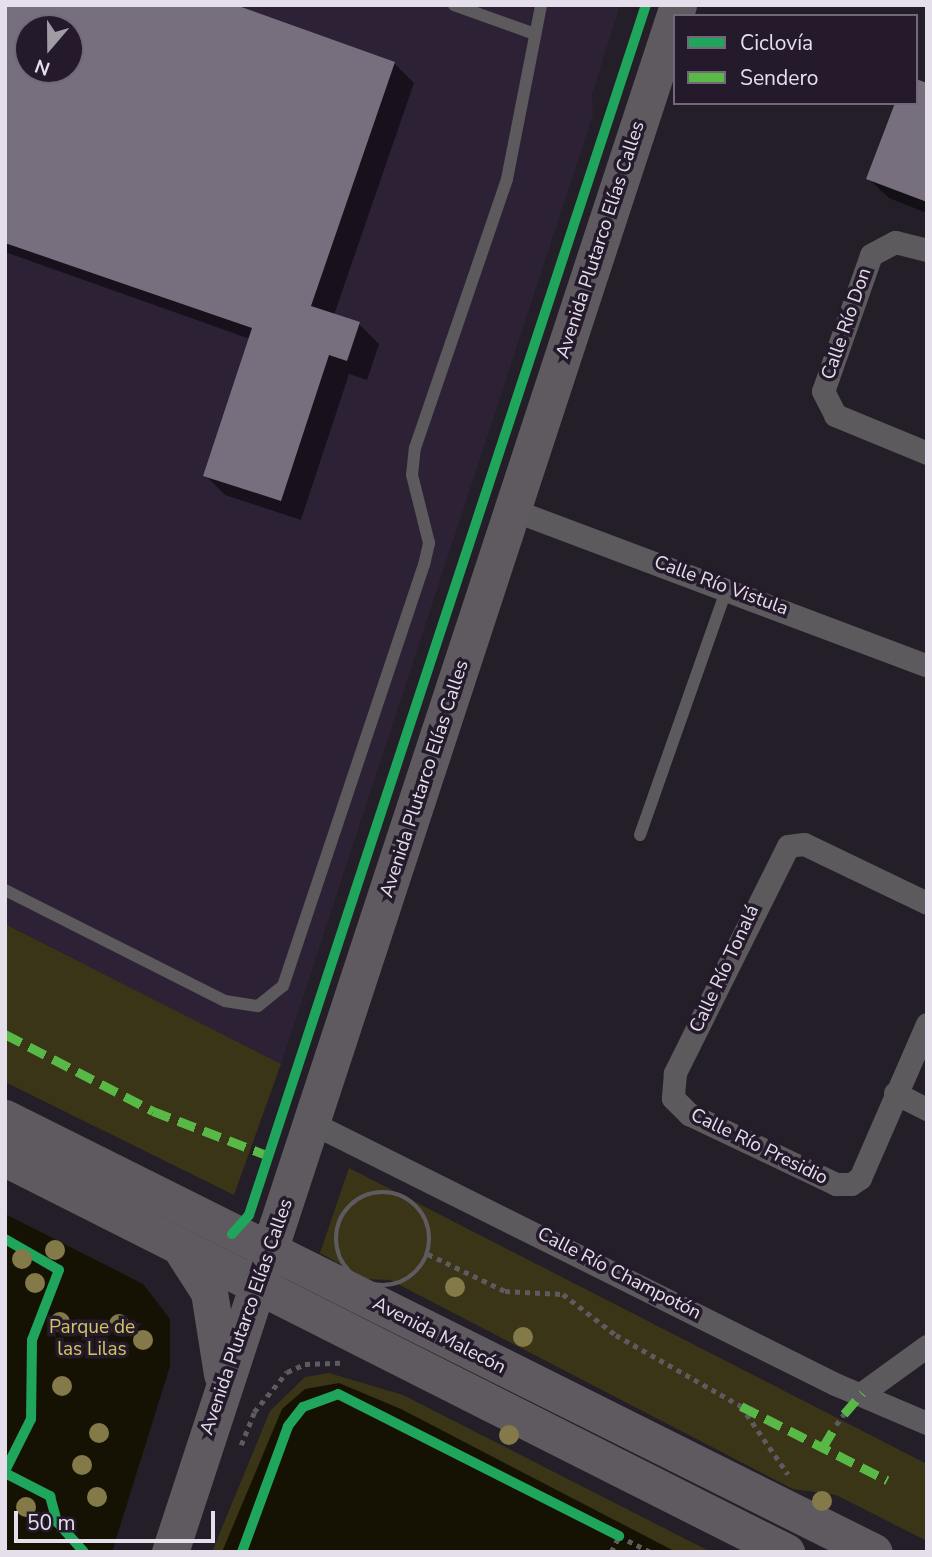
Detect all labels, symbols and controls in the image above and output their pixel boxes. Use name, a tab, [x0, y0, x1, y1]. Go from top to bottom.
north arrow	[14, 14, 84, 84]
legend	[673, 14, 918, 105]
text: Ciclovía	[740, 29, 813, 57]
text: N	[31, 52, 54, 82]
text: Sendero	[740, 64, 819, 92]
street label: Avenida Plutarco Elías Calles	[552, 118, 650, 362]
street label: Calle Río Don	[817, 265, 877, 383]
street label: Calle Río Vistula	[651, 551, 791, 621]
street label: Avenida Plutarco Elías Calles	[376, 657, 474, 901]
street label: Calle Río Tonalá	[685, 901, 765, 1037]
street label: Calle Río Presidio	[687, 1104, 831, 1190]
street label: Avenida Plutarco Elías Calles	[196, 1196, 298, 1438]
street label: Calle Río Champotón	[533, 1223, 705, 1325]
street label: Avenida Malecón	[369, 1293, 509, 1379]
park label: Parque de las Lilas	[49, 1317, 135, 1361]
scale bar	[18, 1498, 219, 1542]
text: 50 m	[27, 1509, 76, 1537]

